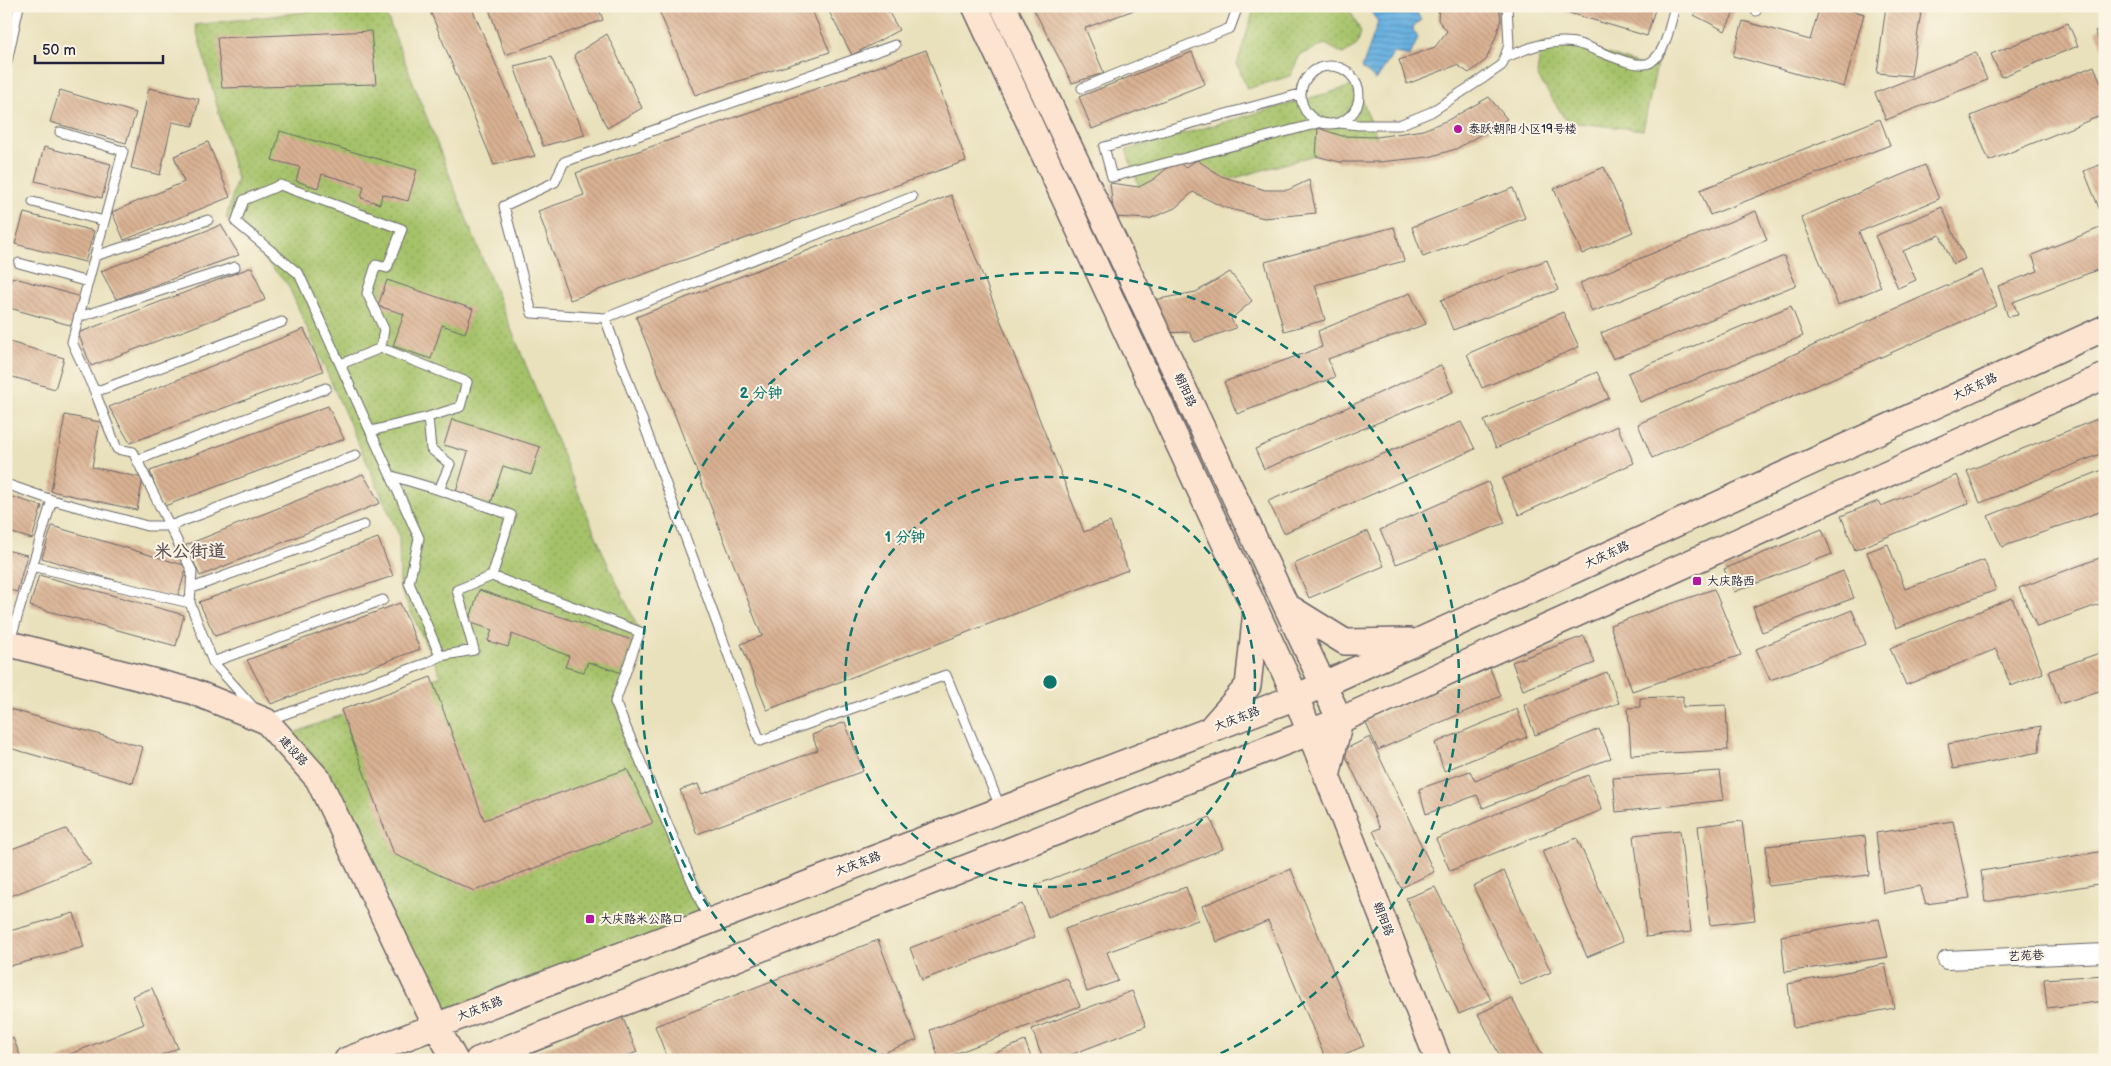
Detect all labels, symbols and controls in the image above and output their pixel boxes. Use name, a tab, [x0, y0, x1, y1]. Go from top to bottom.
scale bar	[35, 32, 162, 64]
text: 50 m	[42, 41, 76, 60]
place label: 泰跃·朝阳小区19号楼	[1468, 122, 1577, 137]
marker: 泰跃·朝阳小区19号楼	[1452, 123, 1464, 135]
street label: 大庆东路	[1950, 370, 2000, 404]
street label: 朝阳路	[1171, 371, 1199, 409]
text: 2 分钟	[739, 384, 783, 403]
text: 1 分钟	[885, 528, 925, 547]
street label: 大庆东路	[1582, 538, 1632, 572]
district label: 米公街道	[154, 541, 226, 562]
place label: 大庆路西	[1707, 574, 1755, 589]
marker: 大庆路西	[1691, 575, 1703, 587]
centre of rings	[1041, 673, 1059, 691]
street label: 大庆东路	[1212, 703, 1262, 735]
street label: 建设路	[275, 733, 311, 769]
street label: 大庆东路	[833, 848, 883, 880]
street label: 朝阳路	[1370, 900, 1396, 938]
place label: 大庆路米公路口	[600, 912, 684, 927]
marker: 大庆路米公路口	[584, 913, 596, 925]
street label: 艺苑巷	[2008, 948, 2044, 964]
street label: 大庆东路	[455, 993, 505, 1025]

